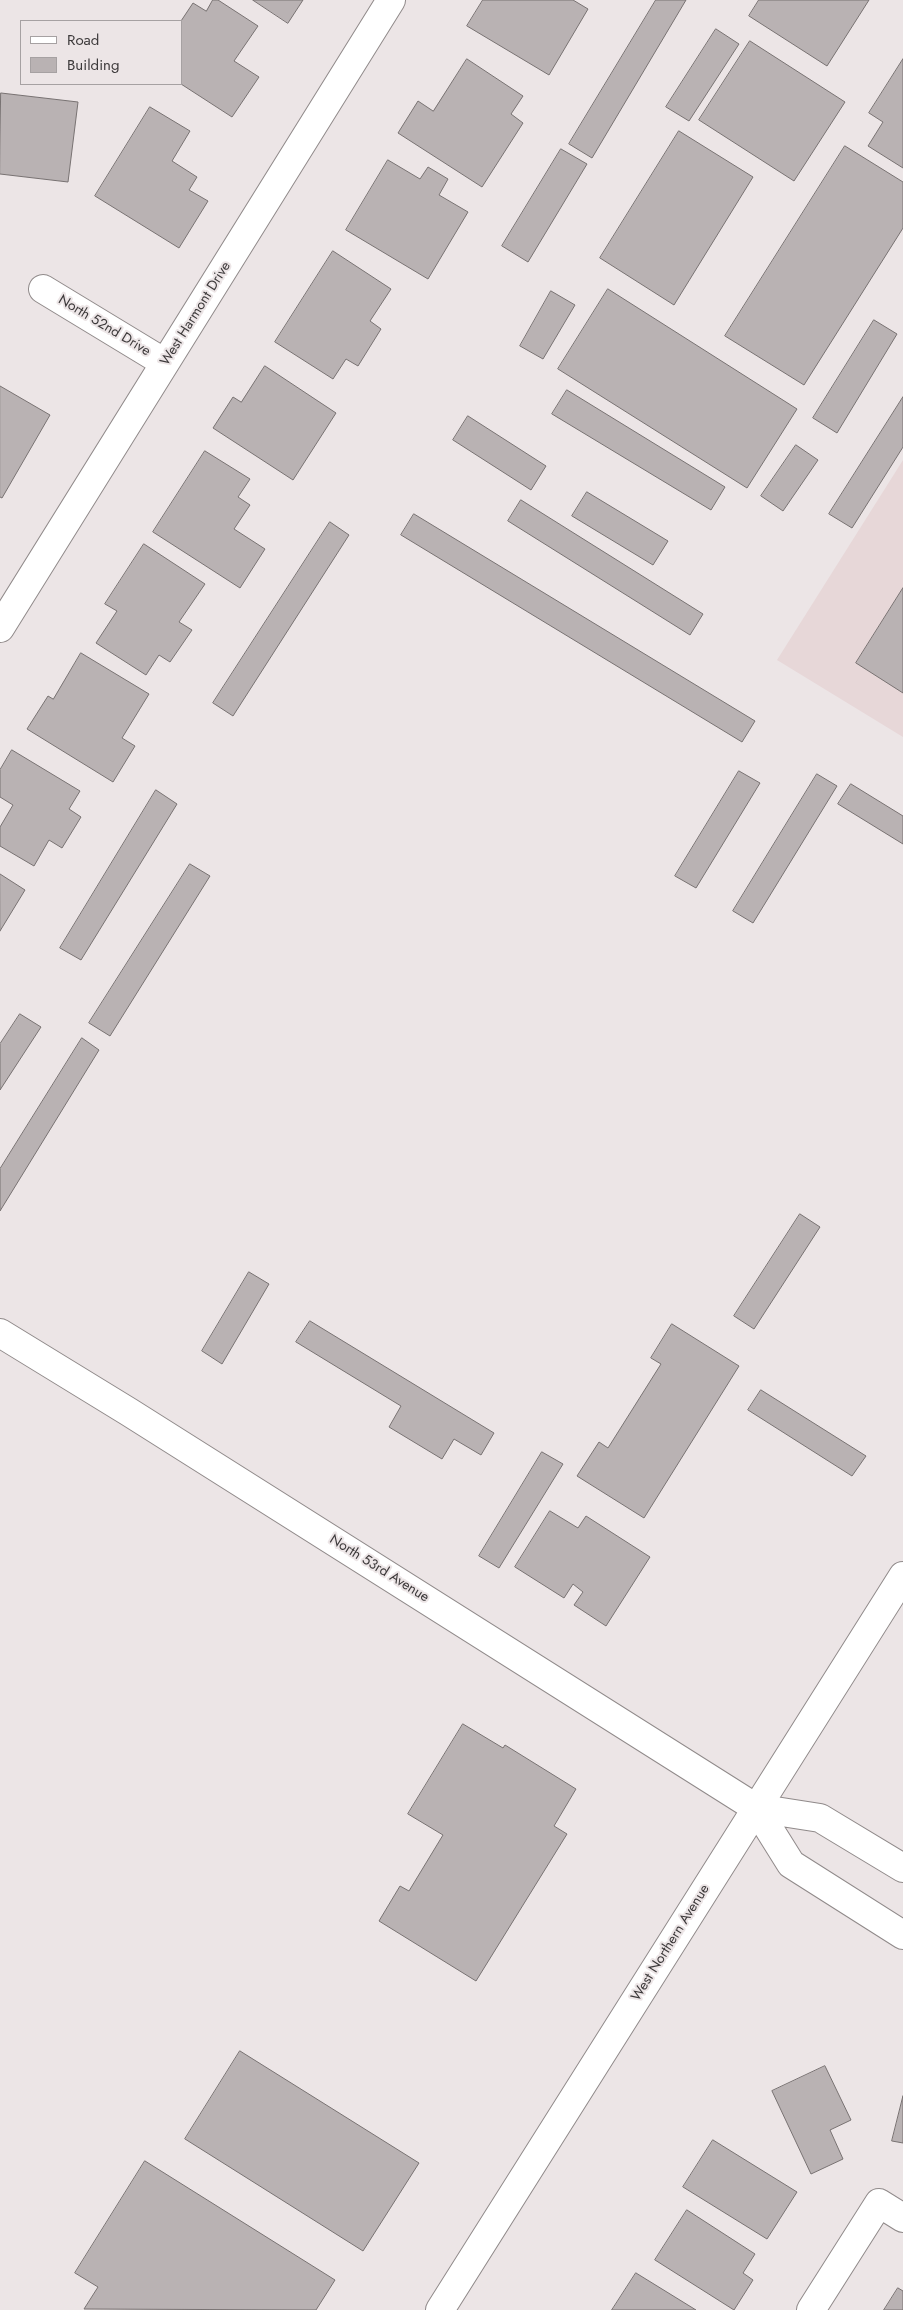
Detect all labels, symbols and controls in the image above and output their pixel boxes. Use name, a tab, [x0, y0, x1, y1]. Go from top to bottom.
legend	[20, 20, 182, 85]
text: Road	[67, 29, 99, 51]
text: Building	[67, 54, 119, 76]
street label: West Harmont Drive	[157, 259, 235, 369]
street label: North 52nd Drive	[55, 292, 153, 360]
street label: North 53rd Avenue	[326, 1532, 432, 1606]
street label: West Northern Avenue	[628, 1882, 714, 2004]

